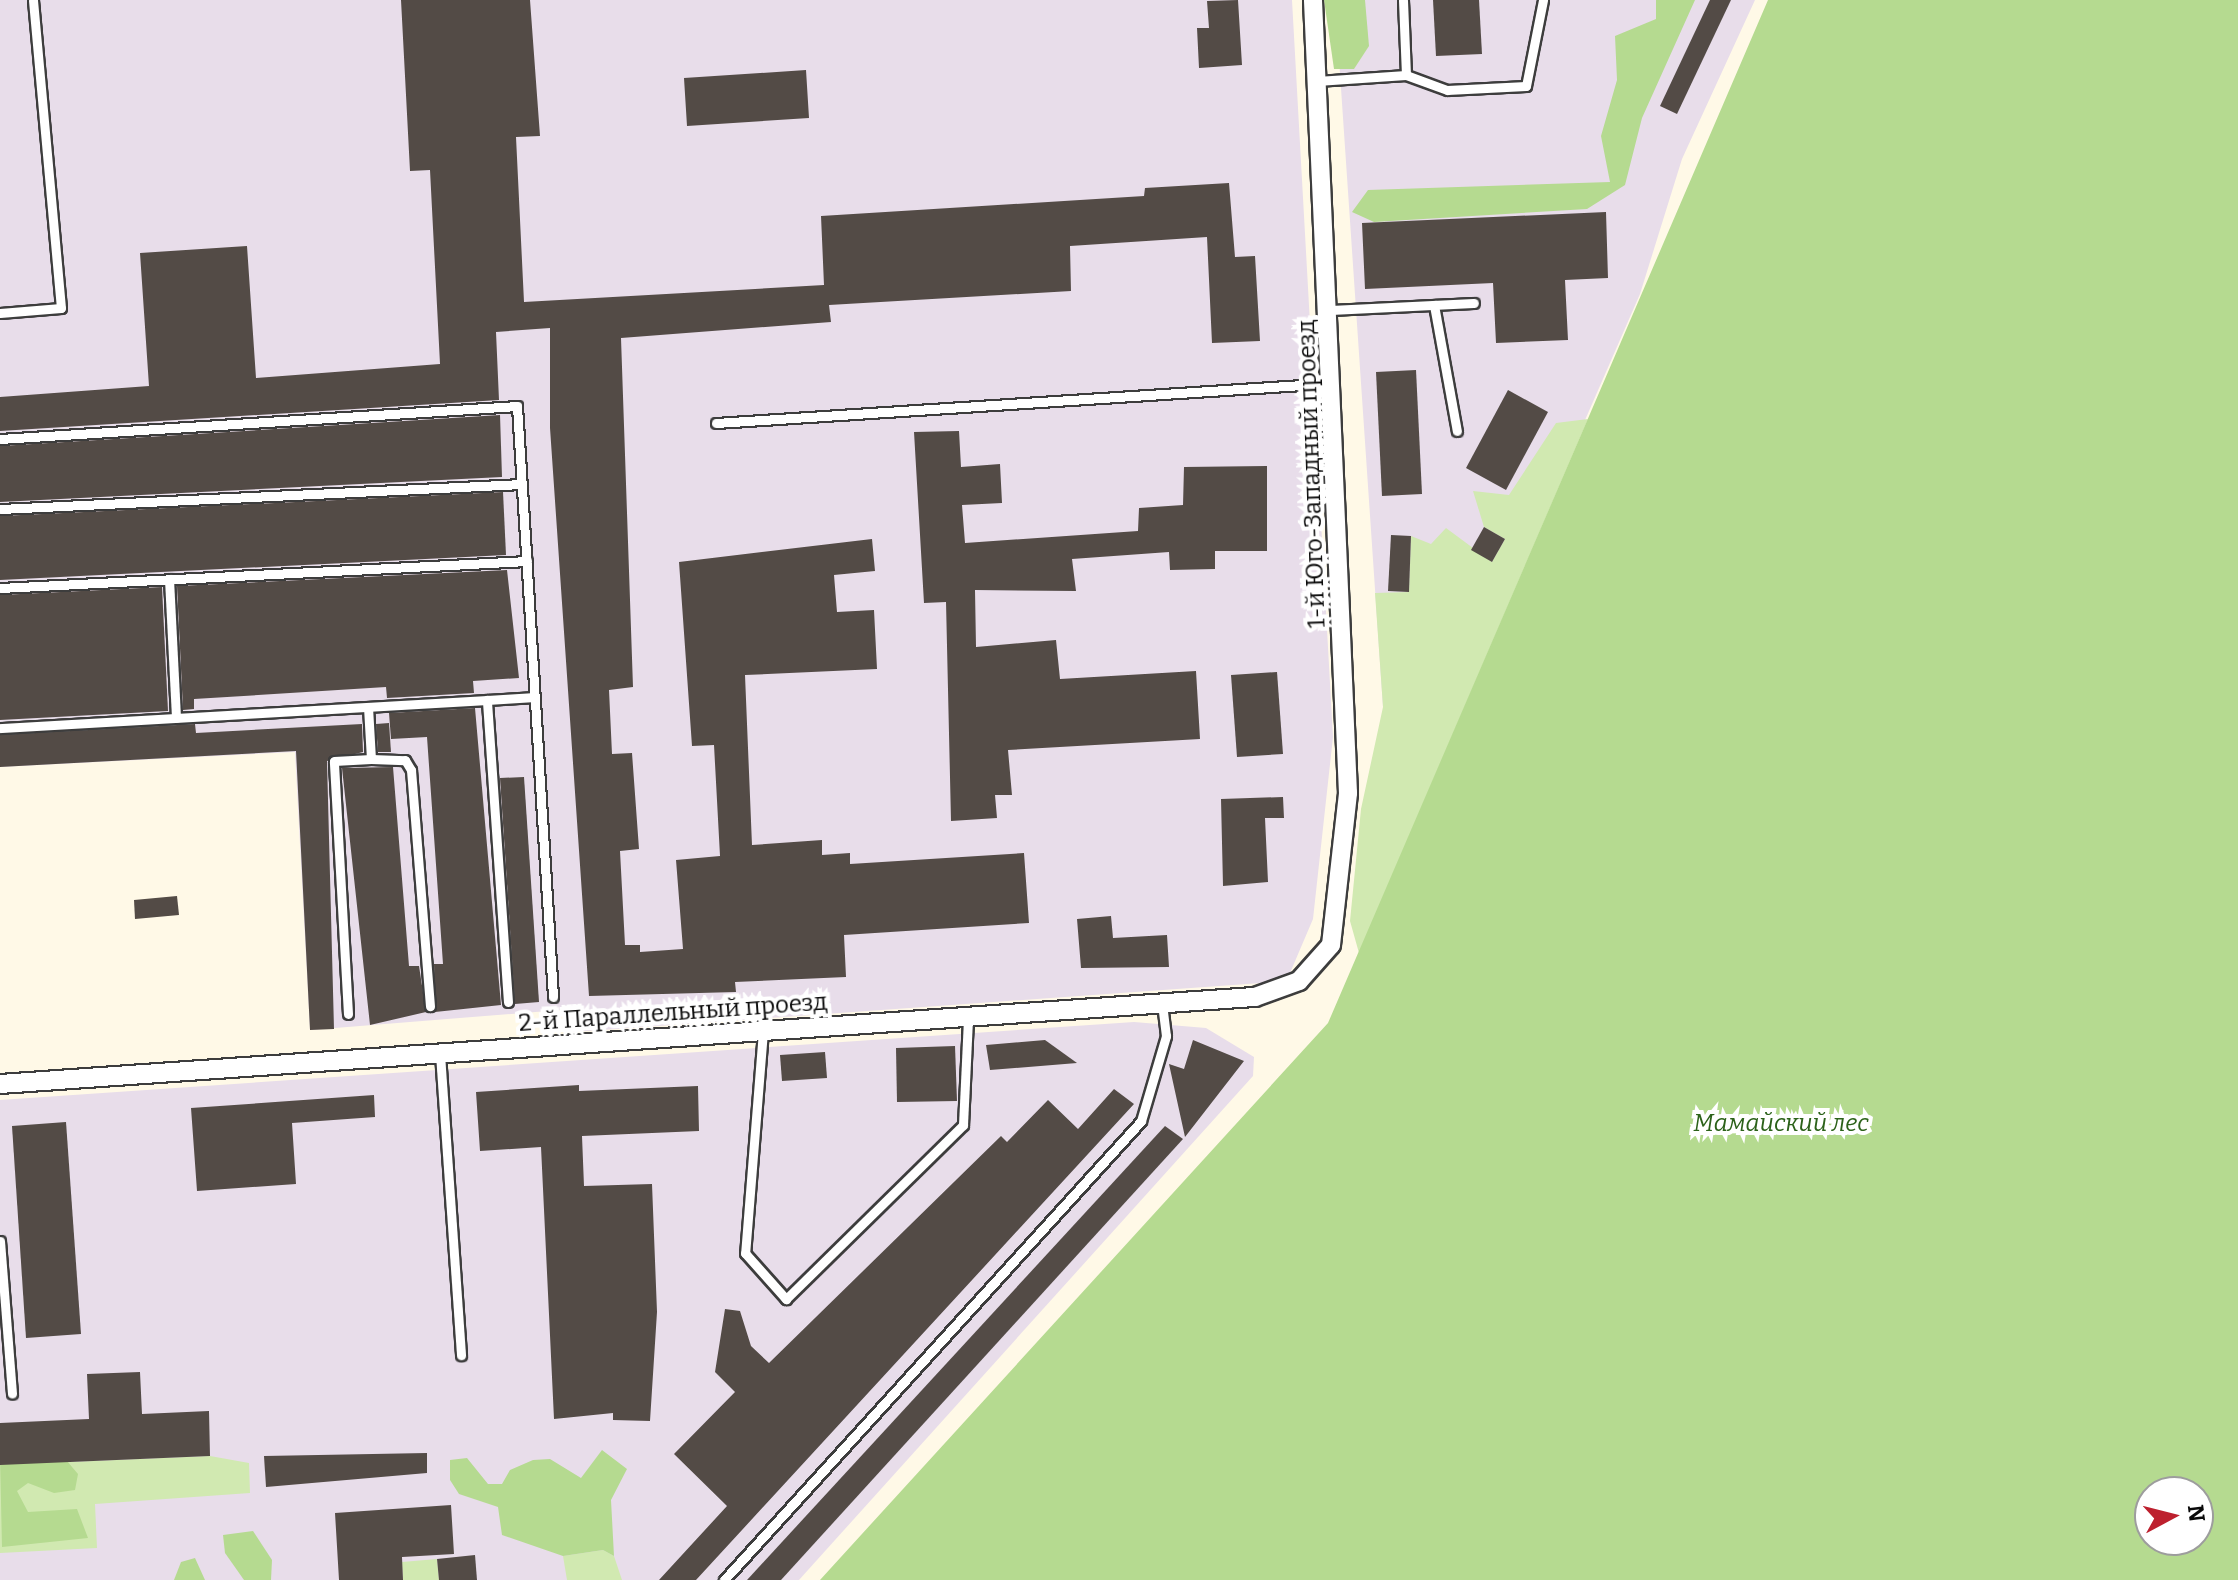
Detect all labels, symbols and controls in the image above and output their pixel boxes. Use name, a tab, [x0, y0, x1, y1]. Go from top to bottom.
street label: 1-й Юго-Западный проезд	[1292, 319, 1332, 629]
street label: 2-й Параллельный проезд	[518, 988, 828, 1038]
park label: Мамайский лес	[1693, 1110, 1869, 1138]
north arrow	[2134, 1476, 2214, 1556]
text: N	[2182, 1503, 2211, 1523]

